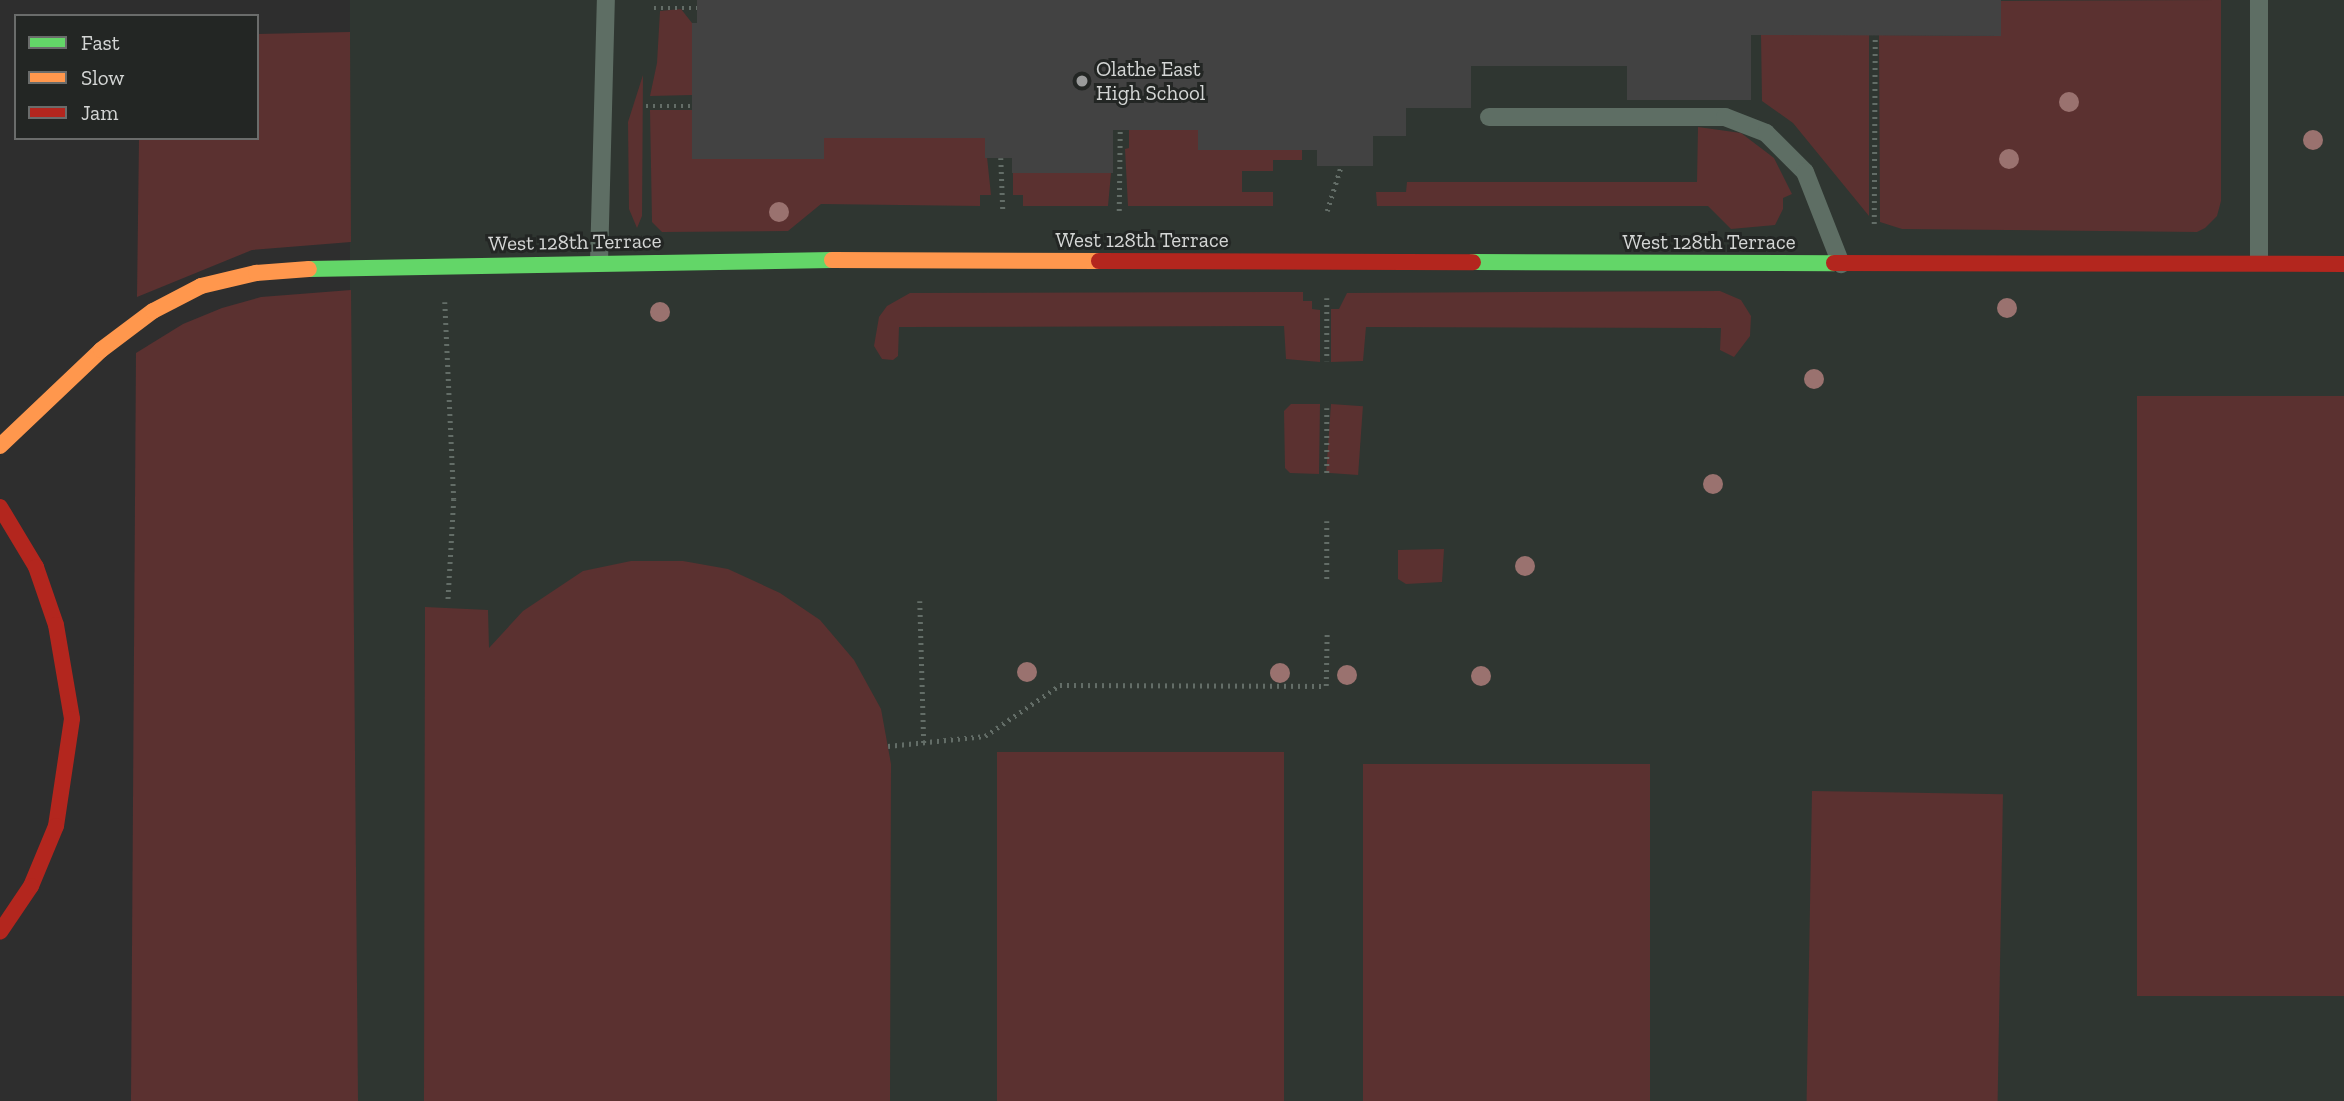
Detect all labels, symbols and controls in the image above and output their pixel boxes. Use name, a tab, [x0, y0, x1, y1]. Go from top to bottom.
legend	[14, 14, 259, 140]
text: Fast	[81, 30, 120, 55]
place label: Olathe East High School	[1096, 56, 1206, 106]
text: Slow	[81, 65, 124, 90]
marker: Olathe East High School	[1074, 73, 1090, 89]
text: Jam	[81, 100, 118, 125]
street label: West 128th Terrace	[1055, 227, 1229, 253]
street label: West 128th Terrace	[488, 228, 662, 256]
street label: West 128th Terrace	[1622, 229, 1796, 255]

